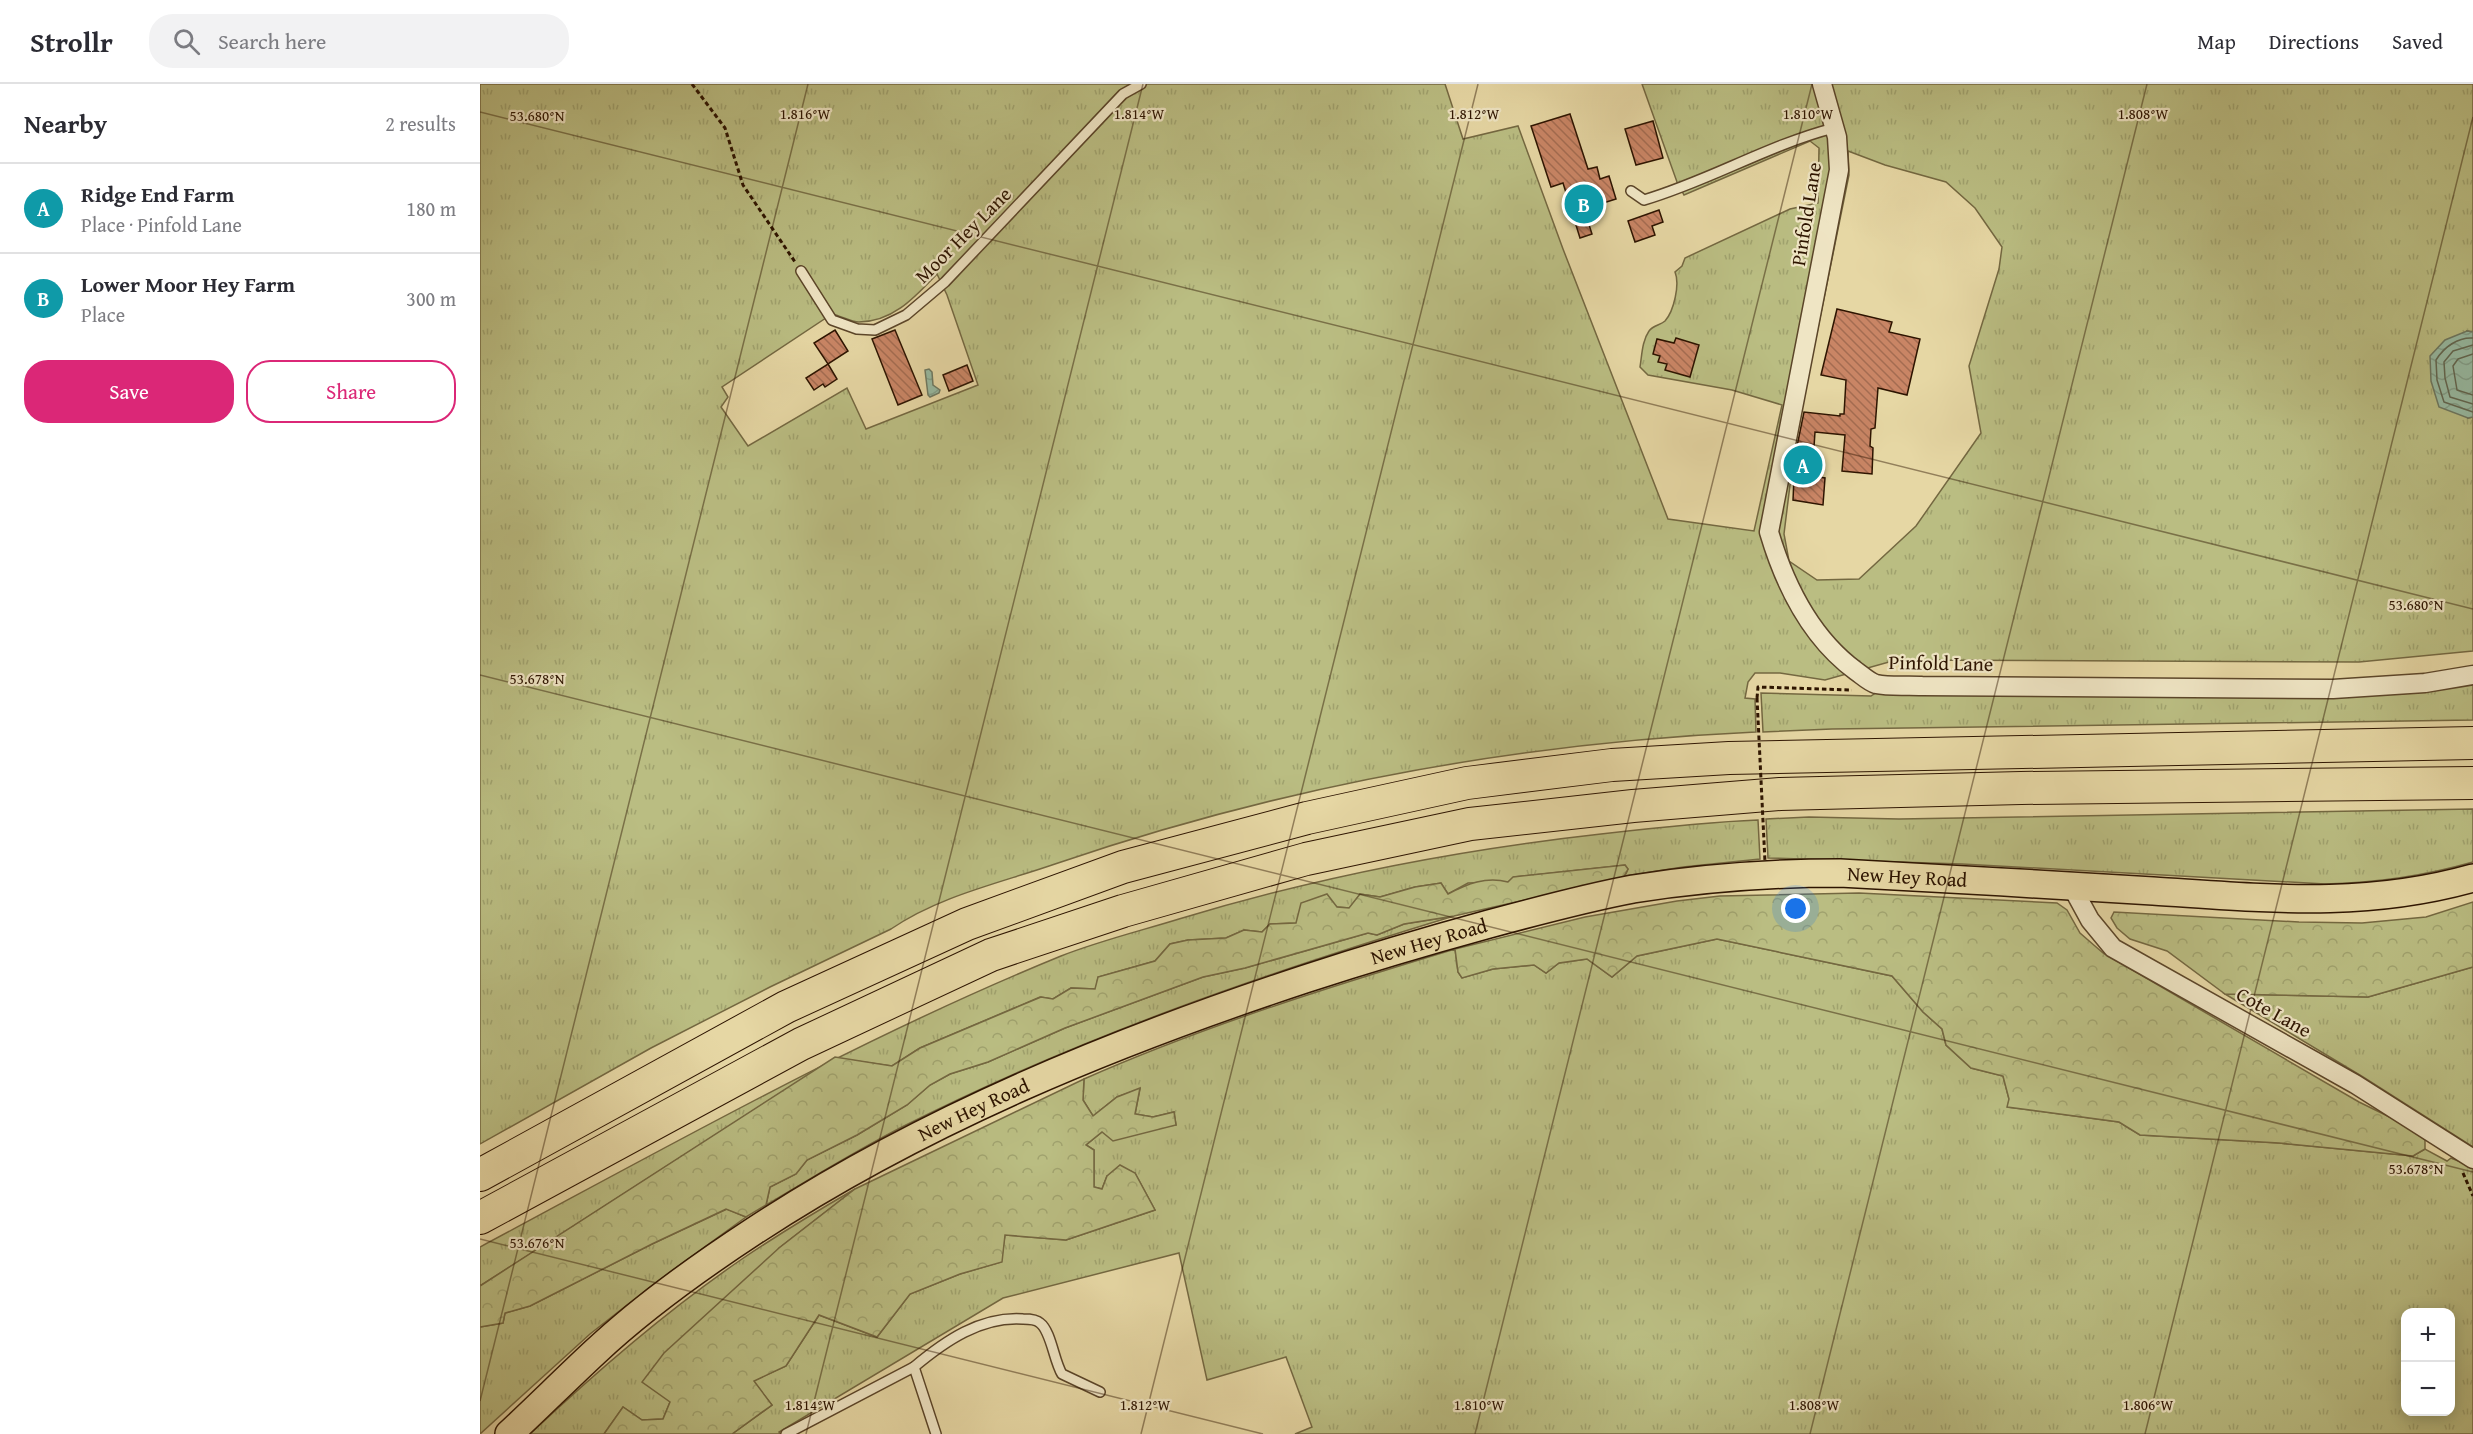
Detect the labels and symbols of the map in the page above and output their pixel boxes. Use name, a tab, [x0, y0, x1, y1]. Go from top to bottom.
text: 1.816°W	[780, 103, 831, 124]
text: 1.814°W	[1114, 103, 1165, 124]
text: 1.812°W	[1449, 103, 1500, 124]
text: 1.810°W	[1783, 103, 1834, 124]
text: 1.808°W	[2118, 103, 2169, 124]
text: 53.680°N	[510, 105, 565, 126]
street label: Pinfold Lane	[1783, 160, 1828, 268]
street label: Moor Hey Lane	[908, 180, 1018, 290]
pin: B	[1564, 182, 1604, 226]
pin: A	[1784, 442, 1822, 488]
text: 53.680°N	[2389, 594, 2444, 615]
street label: Pinfold Lane	[1888, 647, 1994, 678]
text: 53.678°N	[510, 668, 565, 689]
street label: New Hey Road	[1847, 858, 1968, 894]
your location	[1781, 894, 1810, 923]
street label: New Hey Road	[1367, 910, 1491, 971]
street label: Cote Lane	[2231, 979, 2317, 1044]
street label: New Hey Road	[913, 1070, 1034, 1148]
text: 53.678°N	[2389, 1158, 2444, 1179]
text: 53.676°N	[510, 1232, 565, 1253]
text: 1.814°W	[785, 1394, 836, 1415]
text: 1.812°W	[1120, 1394, 1171, 1415]
text: 1.810°W	[1454, 1394, 1505, 1415]
text: 1.808°W	[1789, 1394, 1840, 1415]
text: 1.806°W	[2123, 1394, 2174, 1415]

